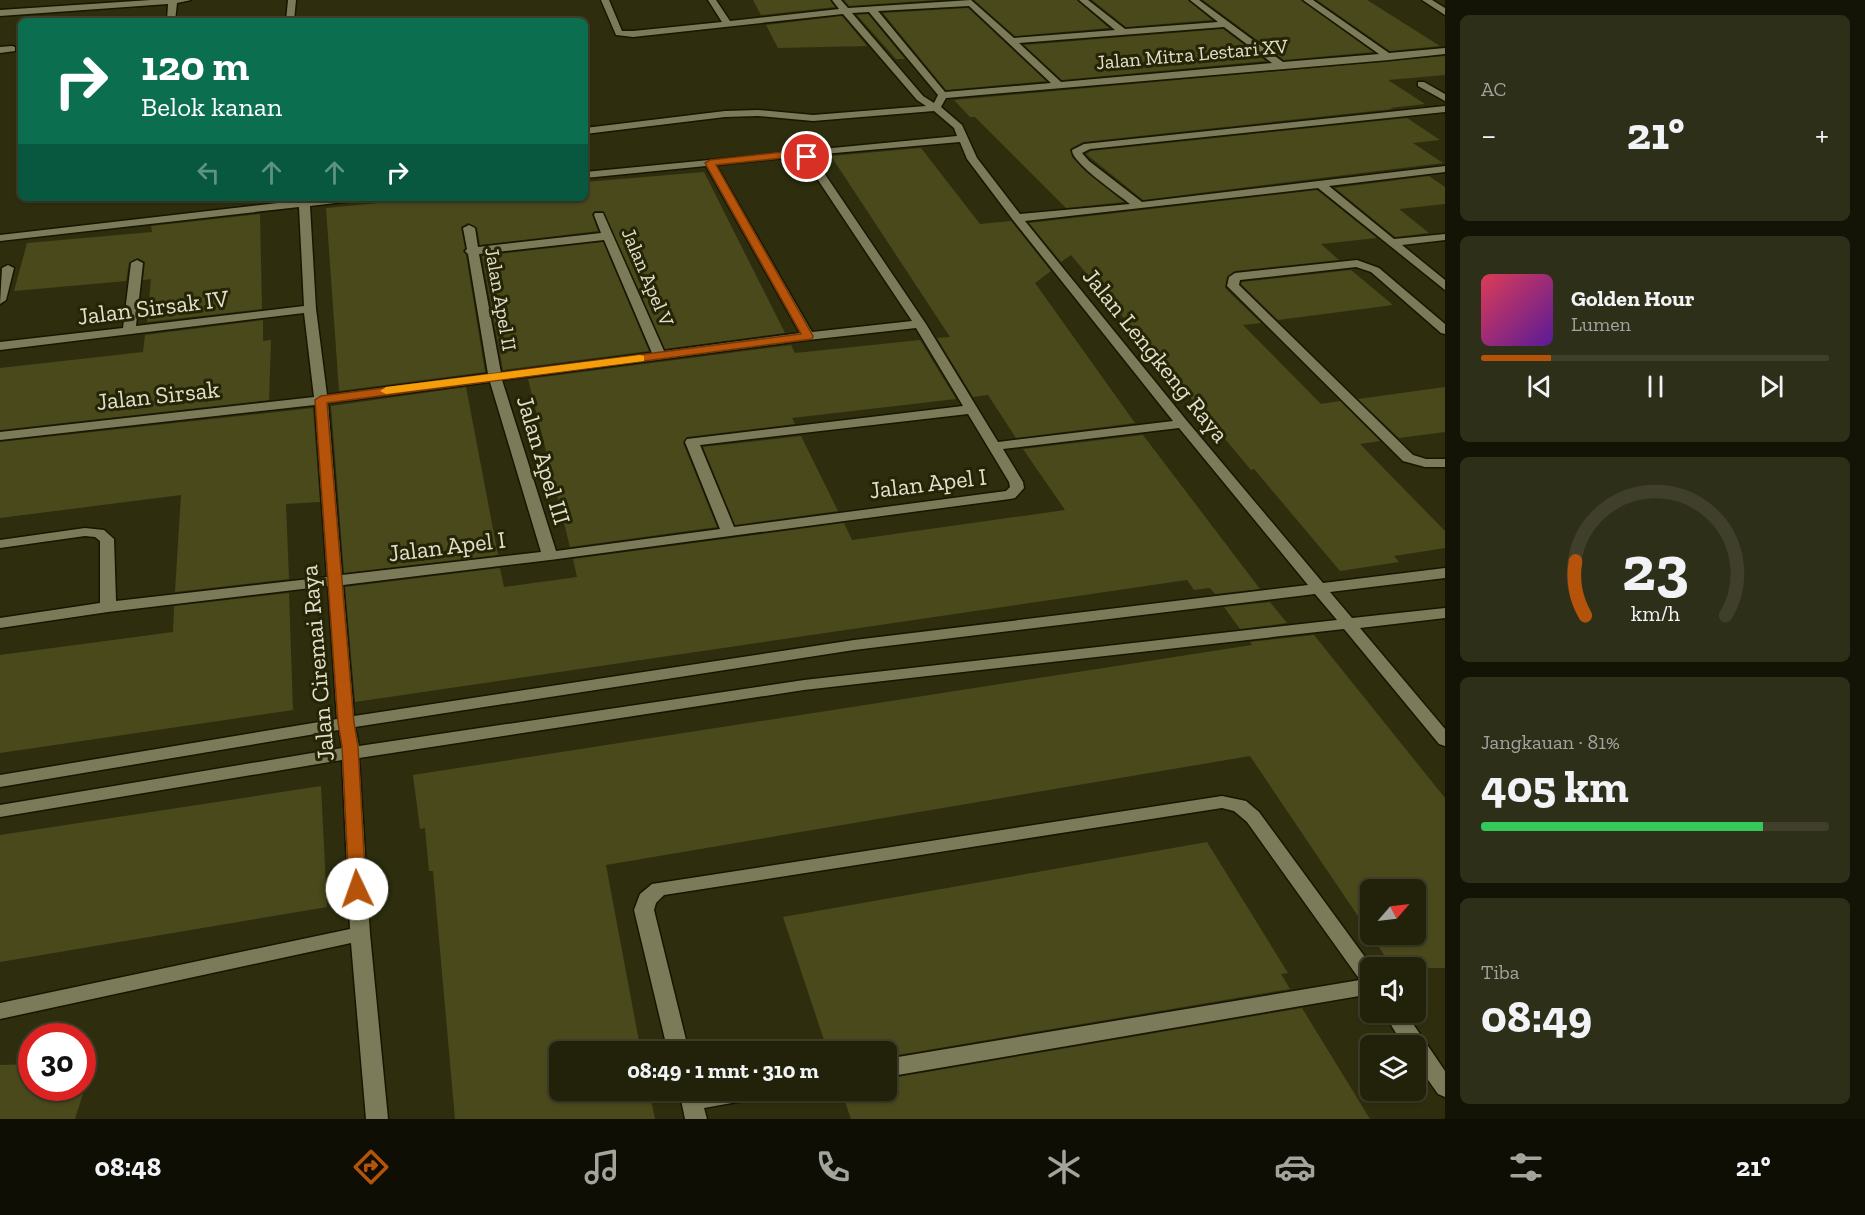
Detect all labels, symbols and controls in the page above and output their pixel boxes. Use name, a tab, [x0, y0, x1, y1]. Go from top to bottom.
street label: Jalan Mitra Lestari XV	[1095, 34, 1289, 74]
text: 120 m	[141, 40, 249, 91]
icon: right	[42, 42, 120, 120]
text: AC	[1481, 77, 1506, 101]
text: Belok kanan	[141, 91, 282, 123]
text: 21°	[1627, 107, 1685, 161]
text: −	[1481, 115, 1496, 154]
text: +	[1815, 115, 1829, 154]
pin	[781, 131, 832, 182]
icon: arrive	[790, 140, 823, 173]
icon: left	[192, 156, 225, 189]
icon: ahead	[255, 156, 288, 189]
icon: ahead	[318, 156, 351, 189]
icon: right	[381, 156, 414, 189]
street label: Jalan Apel V	[617, 224, 679, 330]
street label: Jalan Apel II	[480, 245, 522, 353]
street label: Jalan Lengkeng Raya	[1077, 262, 1235, 448]
street label: Jalan Sirsak IV	[76, 283, 231, 331]
text: Golden Hour	[1571, 285, 1695, 312]
text: Lumen	[1571, 312, 1631, 336]
icon: previous	[1523, 370, 1556, 403]
icon: pause	[1639, 370, 1672, 403]
icon: next	[1755, 370, 1788, 403]
street label: Jalan Sirsak	[95, 374, 221, 416]
street label: Jalan Apel III	[511, 392, 577, 528]
street label: Jalan Apel I	[868, 461, 988, 505]
street label: Jalan Apel I	[387, 524, 507, 568]
text: 23	[1622, 532, 1688, 607]
street label: Jalan Ciremai Raya	[294, 563, 340, 762]
text: km/h	[1631, 602, 1679, 627]
text: Jangkauan · 81%	[1481, 730, 1620, 754]
text: 405 km	[1481, 760, 1629, 814]
position arrow	[325, 857, 389, 921]
north arrow	[1360, 879, 1426, 945]
map controls	[1360, 879, 1426, 1101]
button: sound	[1360, 957, 1426, 1023]
text: Tiba	[1481, 960, 1519, 984]
text: 08:49	[1481, 990, 1592, 1044]
speed limit sign: 30	[18, 1023, 96, 1101]
button: layers	[1360, 1035, 1426, 1101]
text: 08:49 · 1 mnt · 310 m	[627, 1057, 819, 1084]
icon: directions	[350, 1146, 392, 1188]
icon: music	[581, 1146, 623, 1188]
icon: phone	[812, 1146, 854, 1188]
icon: climate	[1043, 1146, 1085, 1188]
icon: car	[1274, 1146, 1316, 1188]
icon: filters	[1505, 1146, 1547, 1188]
text: 08:48	[94, 1151, 161, 1183]
text: 21°	[1736, 1151, 1770, 1183]

